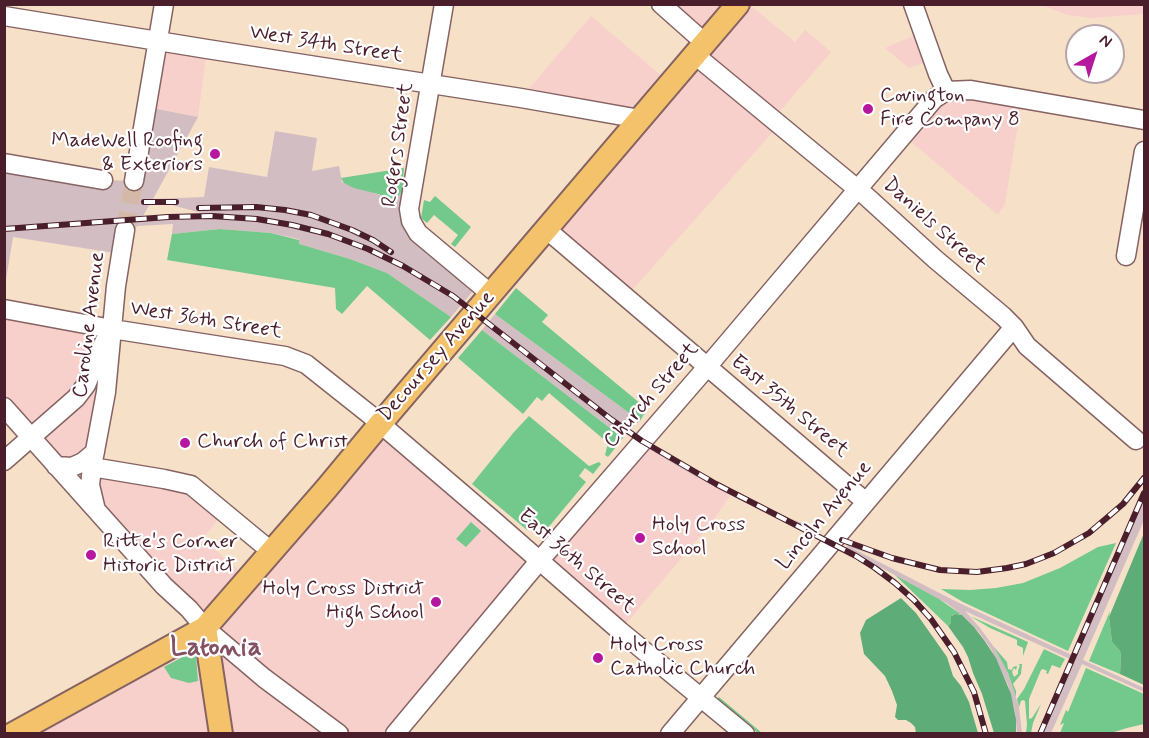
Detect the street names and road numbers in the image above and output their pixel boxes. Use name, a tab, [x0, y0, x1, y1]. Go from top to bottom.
street label: West 34th Street	[248, 20, 404, 70]
street label: Rogers Street	[378, 81, 420, 209]
street label: Daniels Street	[877, 173, 991, 279]
street label: Caroline Avenue	[69, 250, 111, 400]
street label: Decoursey Avenue	[373, 286, 501, 428]
street label: West 36th Street	[128, 297, 284, 345]
street label: Church Street	[599, 338, 705, 454]
street label: East 35th Street	[725, 350, 853, 464]
street label: Lincoln Avenue	[772, 456, 878, 576]
street label: East 36th Street	[512, 504, 640, 620]

